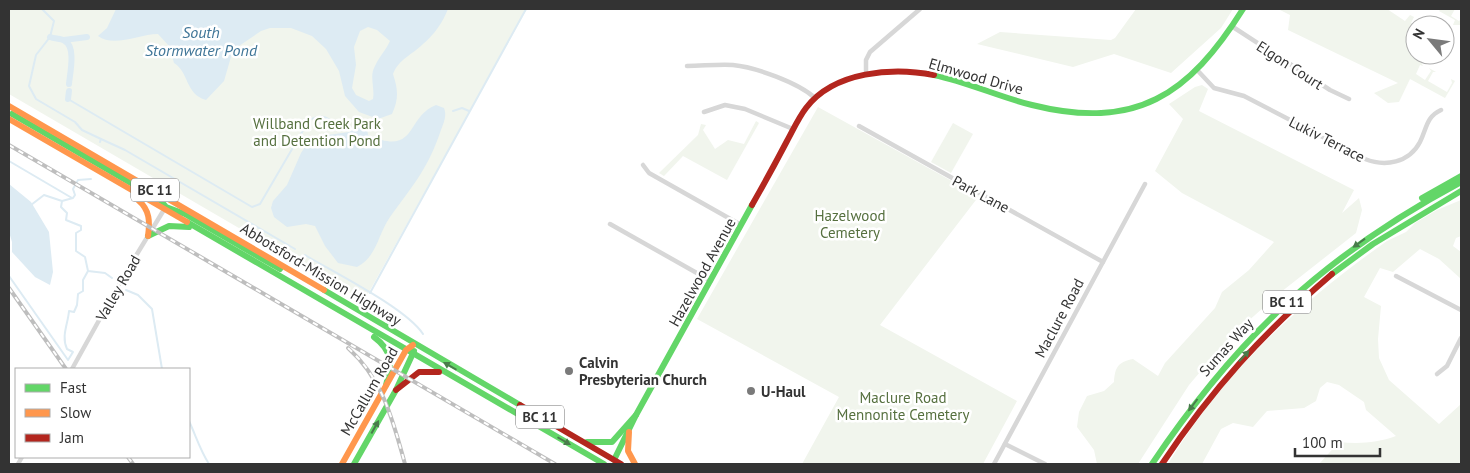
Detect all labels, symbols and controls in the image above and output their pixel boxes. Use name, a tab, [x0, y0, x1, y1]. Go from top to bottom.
north arrow	[1405, 15, 1455, 65]
water label: South Stormwater Pond	[145, 22, 258, 60]
text: N	[1409, 25, 1429, 42]
street label: Elgon Court	[1253, 36, 1327, 94]
street label: Elmwood Drive	[927, 53, 1025, 99]
street label: Lukiv Terrace	[1286, 112, 1368, 166]
park label: Willband Creek Park and Detention Pond	[253, 114, 382, 150]
street label: Park Lane	[949, 171, 1013, 217]
road number: BC 11	[131, 178, 179, 202]
park label: Hazelwood Cemetery	[815, 206, 886, 242]
street label: Hazelwood Avenue	[664, 214, 740, 330]
street label: Abbotsford-Mission Highway	[237, 218, 405, 330]
one-way arrow	[1352, 238, 1366, 248]
street label: Valley Road	[91, 251, 145, 325]
street label: Maclure Road	[1030, 275, 1088, 361]
road number: BC 11	[1263, 290, 1311, 314]
street label: Sumas Way	[1195, 314, 1257, 380]
street label: McCallum Road	[336, 343, 402, 439]
one-way arrow	[1238, 350, 1250, 362]
place label: Calvin Presbyterian Church	[579, 353, 707, 389]
one-way arrow	[444, 362, 457, 371]
marker: Calvin Presbyterian Church	[563, 365, 575, 377]
legend	[15, 368, 190, 458]
text: Fast	[60, 378, 87, 397]
place label: U-Haul	[761, 382, 806, 401]
marker: U-Haul	[745, 385, 757, 397]
park label: Maclure Road Mennonite Cemetery	[837, 388, 969, 424]
one-way arrow	[1188, 398, 1199, 411]
text: Slow	[60, 403, 91, 422]
road number: BC 11	[516, 406, 564, 428]
one-way arrow	[371, 420, 379, 434]
scale bar	[1295, 426, 1380, 458]
text: Jam	[59, 428, 84, 447]
text: 100 m	[1302, 433, 1343, 452]
one-way arrow	[558, 437, 571, 446]

